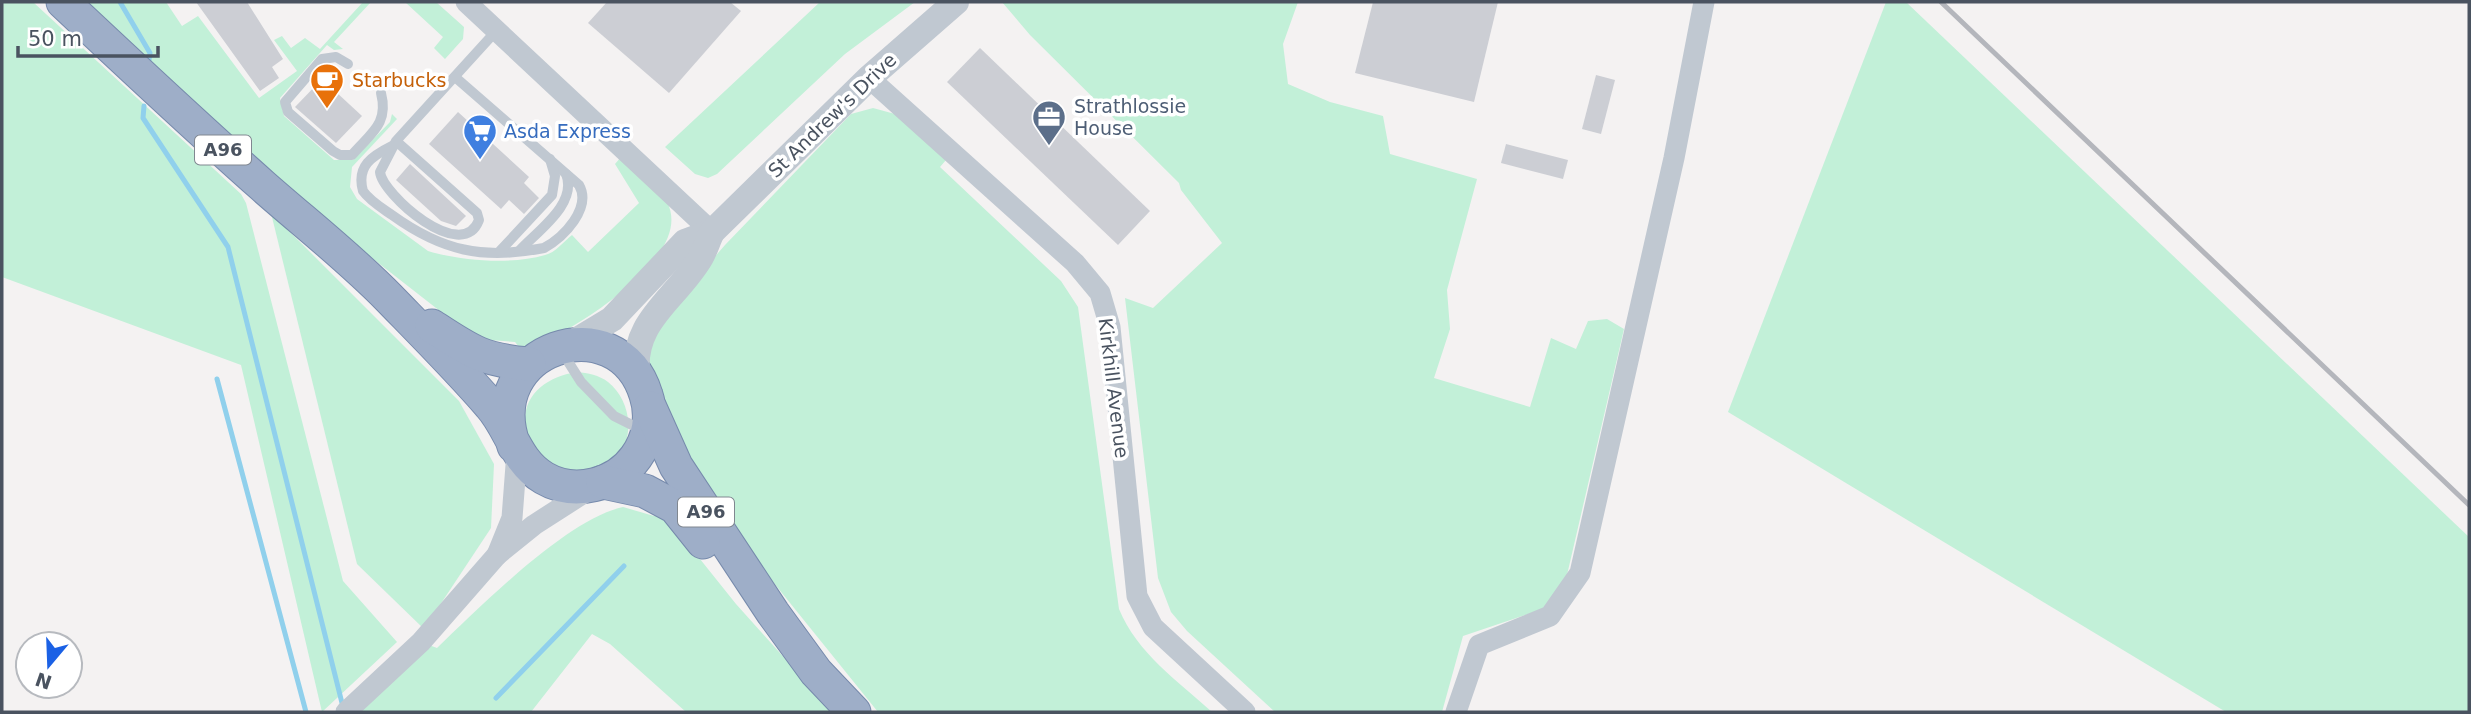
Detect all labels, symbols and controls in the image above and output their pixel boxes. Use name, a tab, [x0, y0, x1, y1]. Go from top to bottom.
scale bar	[18, 14, 158, 58]
text: 50 m	[28, 27, 82, 51]
street label: St Andrew's Drive	[764, 48, 900, 182]
cafe icon: Starbucks	[308, 61, 346, 110]
place label: Starbucks	[352, 69, 446, 91]
place label: Strathlossie House	[1074, 95, 1186, 139]
office icon: Strathlossie House	[1030, 98, 1068, 147]
supermarket icon: Asda Express	[461, 112, 499, 161]
place label: Asda Express	[504, 120, 631, 142]
road number: A96	[195, 135, 251, 164]
street label: Kirkhill Avenue	[1094, 317, 1134, 459]
road number: A96	[678, 498, 734, 526]
north arrow	[14, 630, 84, 700]
text: N	[32, 668, 55, 694]

